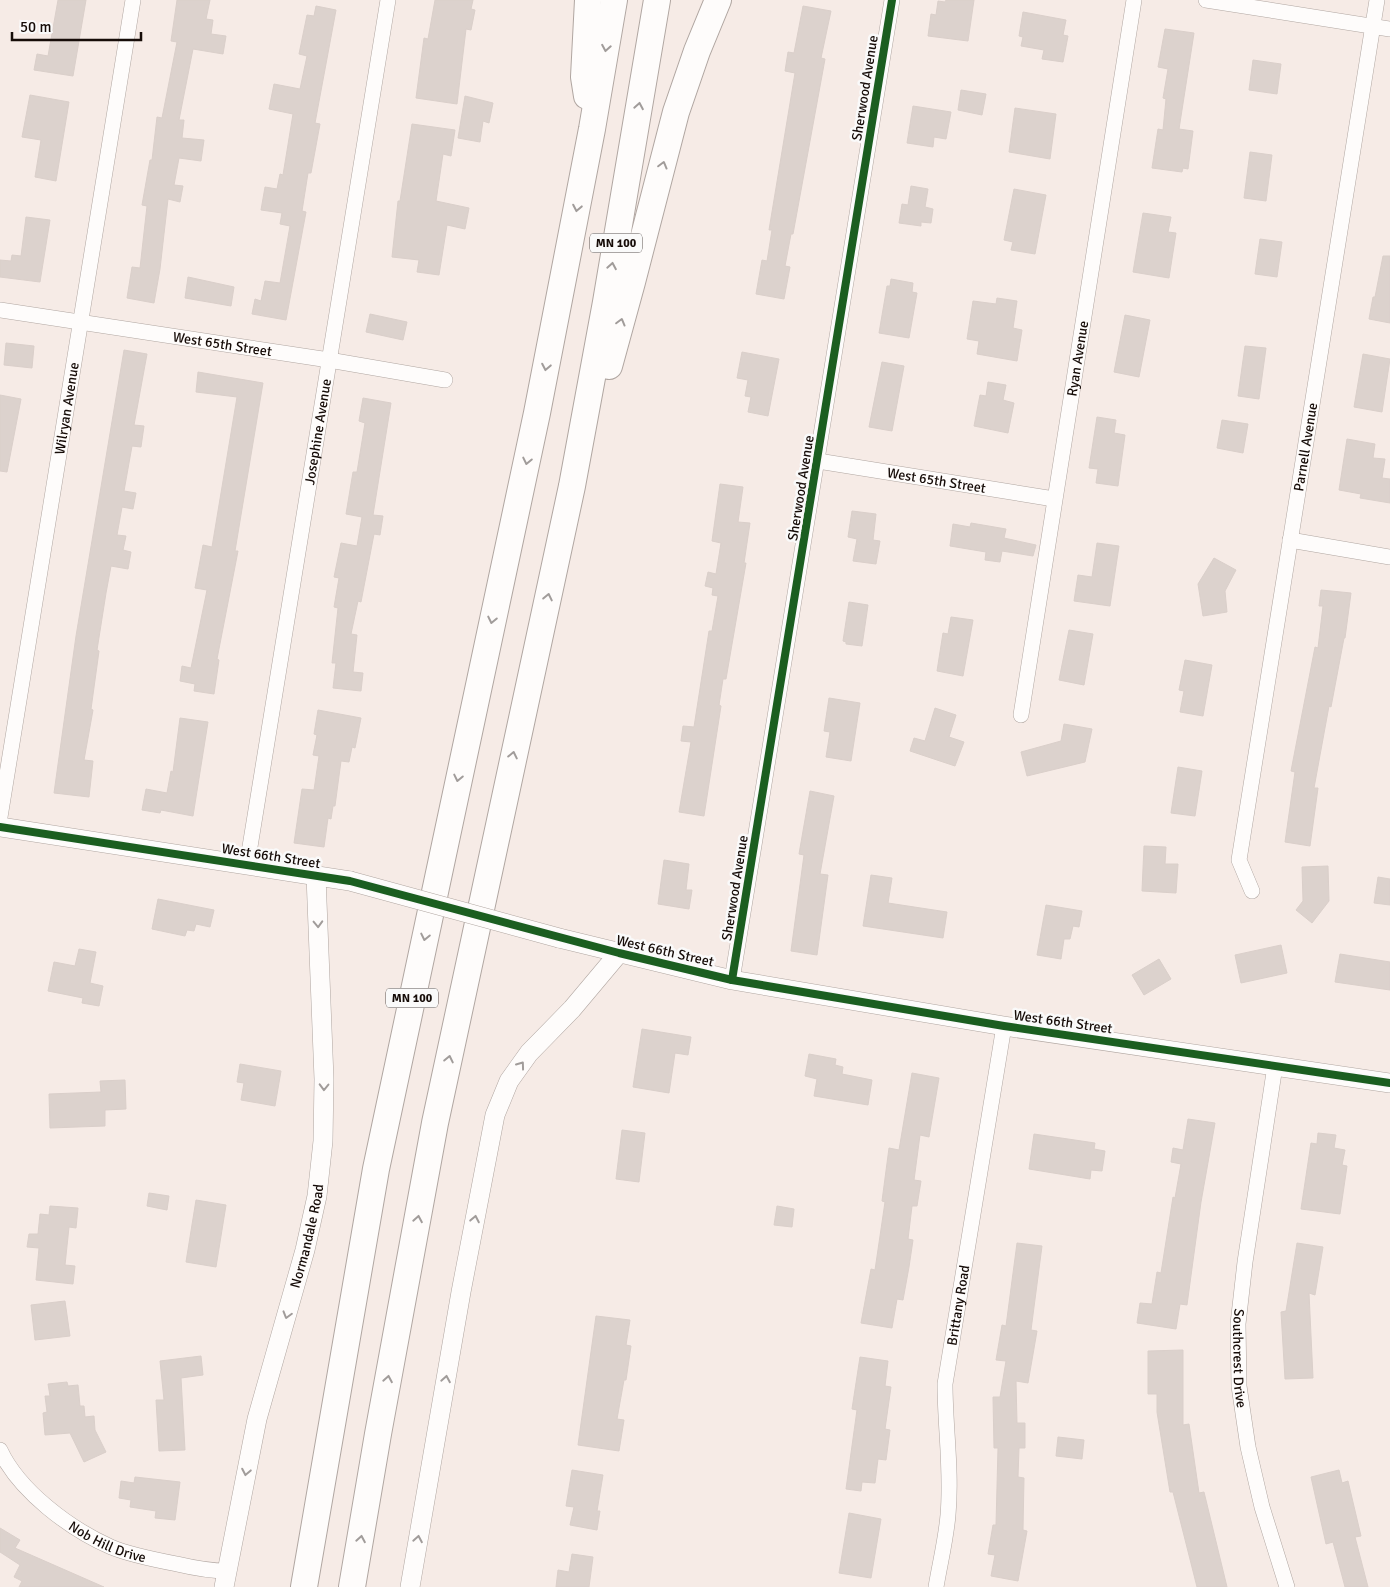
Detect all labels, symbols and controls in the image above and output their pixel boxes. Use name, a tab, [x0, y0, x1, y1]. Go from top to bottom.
scale bar	[12, 10, 141, 42]
text: 50 m	[20, 18, 51, 36]
street label: Sherwood Avenue	[848, 34, 882, 142]
one-way arrow	[602, 44, 612, 52]
one-way arrow	[634, 101, 644, 110]
one-way arrow	[657, 161, 668, 170]
one-way arrow	[572, 203, 582, 212]
road number: MN 100	[590, 234, 642, 252]
one-way arrow	[606, 262, 616, 270]
one-way arrow	[616, 319, 626, 327]
street label: Ryan Avenue	[1063, 319, 1092, 398]
street label: West 65th Street	[172, 328, 273, 360]
street label: Wilryan Avenue	[51, 361, 82, 456]
one-way arrow	[541, 363, 551, 372]
street label: Josephine Avenue	[301, 377, 335, 486]
street label: Parnell Avenue	[1290, 401, 1321, 492]
street label: Sherwood Avenue	[784, 434, 818, 542]
one-way arrow	[522, 456, 532, 465]
street label: West 65th Street	[886, 464, 987, 496]
one-way arrow	[542, 592, 553, 601]
one-way arrow	[488, 615, 498, 624]
one-way arrow	[507, 751, 518, 760]
one-way arrow	[453, 774, 464, 783]
street label: Sherwood Avenue	[718, 834, 752, 942]
street label: West 66th Street	[220, 840, 322, 872]
one-way arrow	[313, 921, 324, 929]
street label: West 66th Street	[615, 932, 716, 971]
one-way arrow	[420, 933, 430, 942]
road number: MN 100	[386, 988, 438, 1008]
street label: West 66th Street	[1012, 1007, 1114, 1037]
one-way arrow	[443, 1055, 453, 1064]
one-way arrow	[515, 1061, 524, 1071]
one-way arrow	[319, 1084, 329, 1091]
street label: Normandale Road	[286, 1183, 327, 1290]
one-way arrow	[412, 1215, 422, 1223]
one-way arrow	[469, 1215, 480, 1223]
street label: Brittany Road	[943, 1264, 973, 1347]
street label: Southcrest Drive	[1229, 1308, 1251, 1409]
one-way arrow	[282, 1311, 293, 1320]
one-way arrow	[383, 1374, 393, 1383]
one-way arrow	[440, 1374, 450, 1383]
one-way arrow	[242, 1468, 252, 1477]
street label: Nob Hill Drive	[66, 1517, 148, 1566]
one-way arrow	[355, 1535, 365, 1543]
one-way arrow	[412, 1535, 422, 1543]

